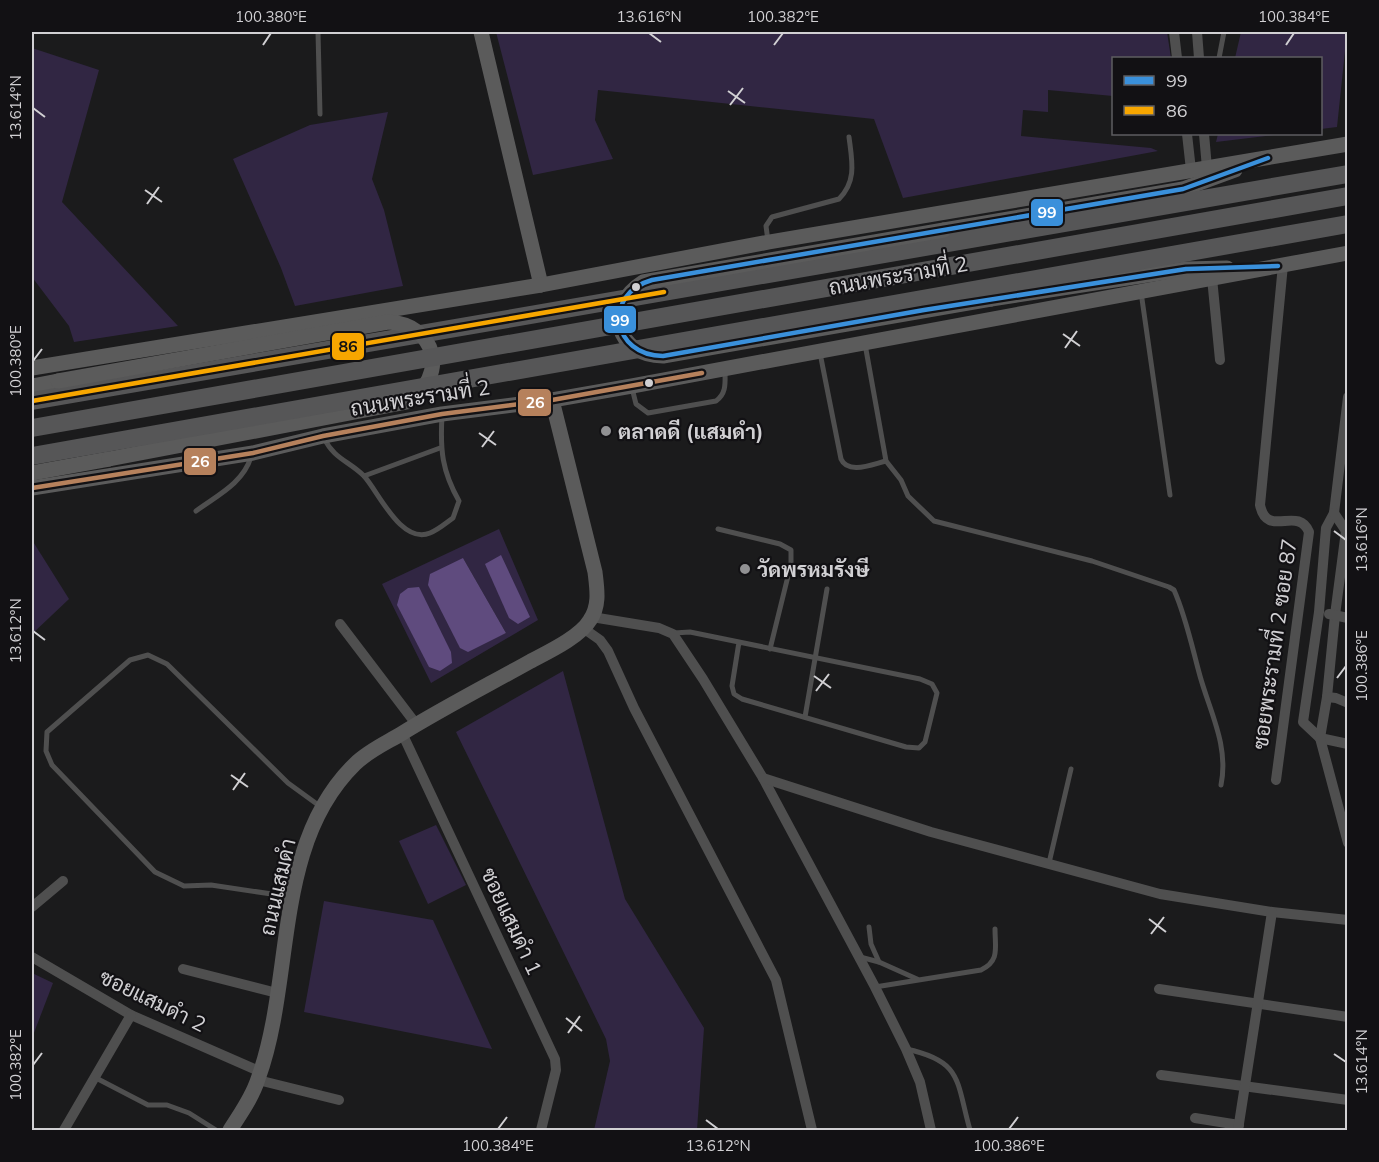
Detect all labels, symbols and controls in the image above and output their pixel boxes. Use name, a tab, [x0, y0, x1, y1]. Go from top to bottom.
text: 100.380°E	[235, 7, 307, 26]
text: 13.616°N	[616, 7, 682, 26]
text: 100.382°E	[747, 7, 819, 26]
text: 100.384°E	[1258, 7, 1330, 26]
legend	[1112, 57, 1322, 135]
text: 99	[1166, 69, 1188, 92]
text: 13.614°N	[6, 75, 25, 141]
text: 86	[1166, 99, 1188, 122]
line badge: 99	[1030, 198, 1064, 227]
text: 99	[1037, 202, 1057, 222]
street label: ถนนพระรามที่ 2	[825, 244, 969, 300]
unlabelled marker	[630, 281, 642, 293]
line badge: 99	[603, 305, 637, 334]
text: 99	[610, 310, 630, 330]
text: 100.380°E	[6, 325, 25, 397]
line badge: 86	[331, 332, 365, 361]
text: 86	[338, 336, 358, 356]
street label: ถนนพระรามที่ 2	[348, 367, 491, 421]
unlabelled marker	[643, 377, 655, 389]
line badge: 26	[517, 388, 552, 417]
text: 26	[525, 392, 545, 412]
place label: ตลาดดี (แสมดำ)	[618, 418, 763, 444]
marker: ตลาดดี (แสมดำ)	[599, 424, 613, 438]
line badge: 26	[183, 447, 217, 476]
text: 26	[190, 451, 210, 471]
text: 13.616°N	[1352, 507, 1371, 573]
street label: ซอยพระรามที่ 2 ซอย 87	[1240, 536, 1302, 751]
place label: วัดพรหมรังษี	[757, 556, 870, 582]
marker: วัดพรหมรังษี	[738, 562, 752, 576]
text: 13.612°N	[6, 598, 25, 664]
text: 100.386°E	[1352, 630, 1371, 702]
street label: ถนนแสมดำ	[253, 836, 301, 938]
street label: ซอยแสมดำ 1	[476, 863, 548, 979]
street label: ซอยแสมดำ 2	[96, 963, 210, 1037]
text: 100.382°E	[6, 1029, 25, 1101]
text: 13.614°N	[1352, 1029, 1371, 1095]
text: 100.384°E	[462, 1136, 534, 1155]
text: 13.612°N	[685, 1136, 751, 1155]
text: 100.386°E	[973, 1136, 1045, 1155]

